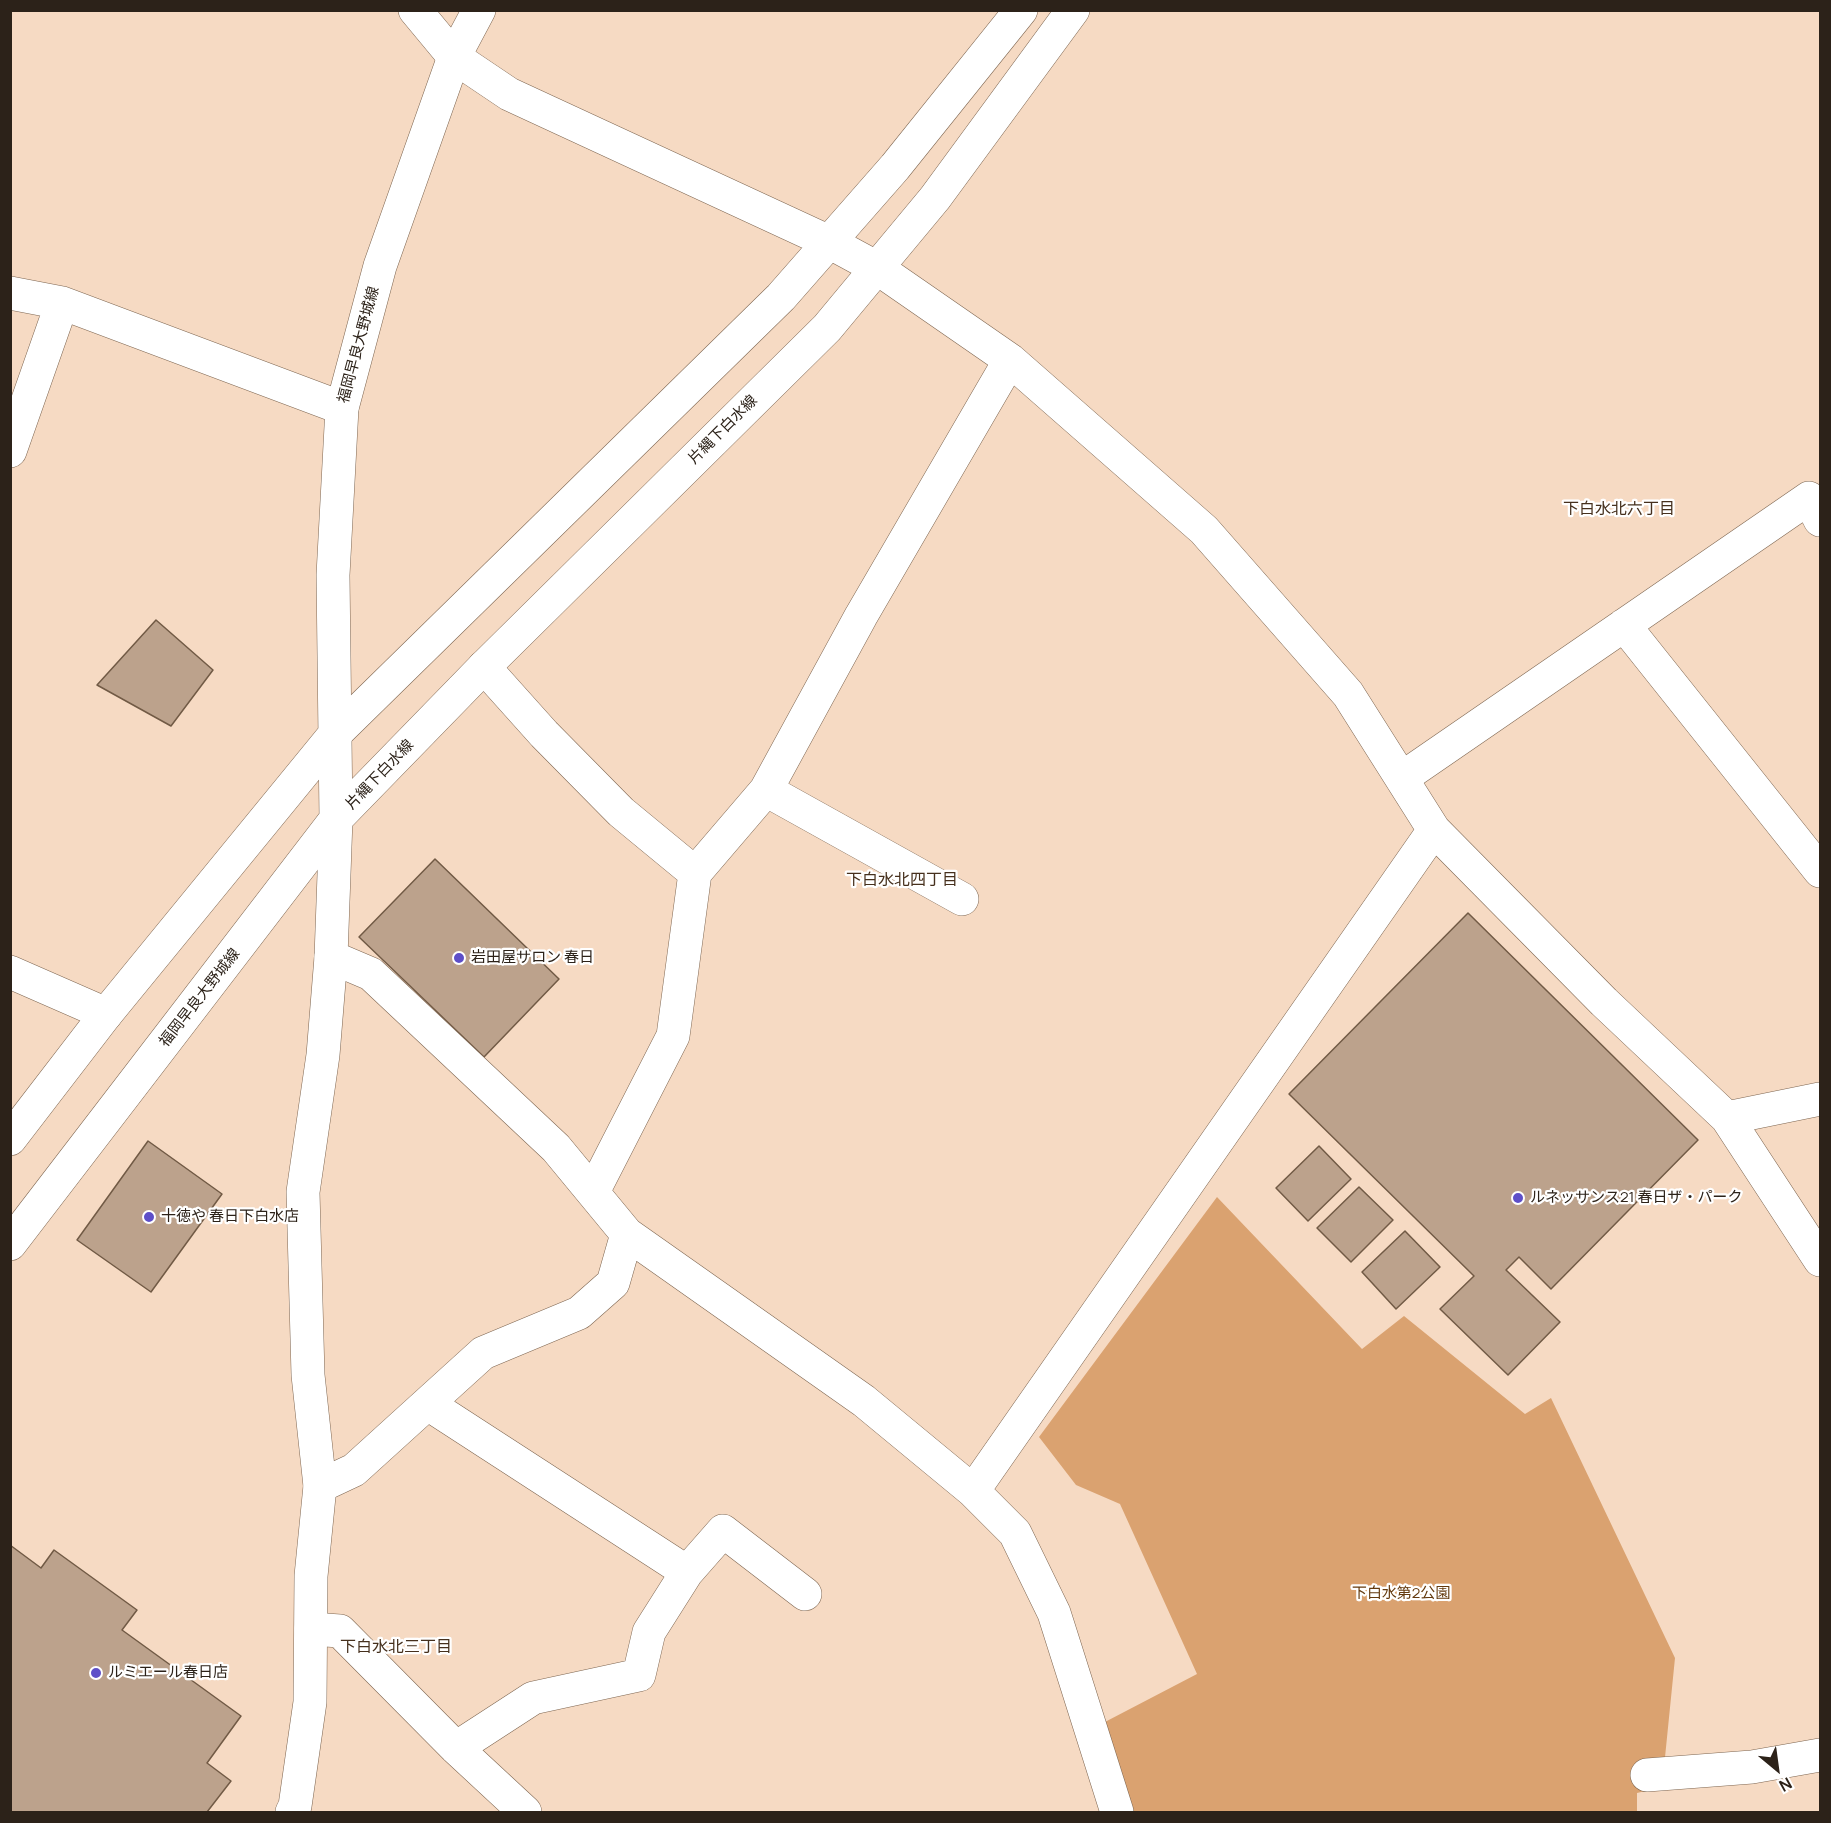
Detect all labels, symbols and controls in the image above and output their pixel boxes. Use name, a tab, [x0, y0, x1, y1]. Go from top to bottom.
street label: 福岡早良大野城線	[335, 285, 383, 405]
street label: 片縄下白水線	[685, 392, 761, 468]
district label: 下白水北六丁目	[1563, 500, 1675, 520]
street label: 片縄下白水線	[342, 736, 418, 814]
district label: 下白水北四丁目	[846, 871, 958, 891]
street label: 福岡早良大野城線	[156, 945, 244, 1051]
place label: 岩田屋サロン 春日	[471, 949, 594, 967]
marker: 岩田屋サロン 春日	[452, 951, 466, 965]
place label: ルネッサンス21 春日ザ・パーク	[1530, 1189, 1742, 1207]
marker: ルネッサンス21 春日ザ・パーク	[1511, 1191, 1525, 1205]
place label: 十徳や 春日下白水店	[161, 1208, 299, 1226]
marker: 十徳や 春日下白水店	[142, 1210, 156, 1224]
park label: 下白水第2公園	[1352, 1585, 1450, 1603]
district label: 下白水北三丁目	[340, 1638, 452, 1658]
place label: ルミエール春日店	[108, 1664, 228, 1682]
marker: ルミエール春日店	[89, 1666, 103, 1680]
north arrow	[1747, 1739, 1807, 1799]
text: N	[1775, 1772, 1796, 1797]

